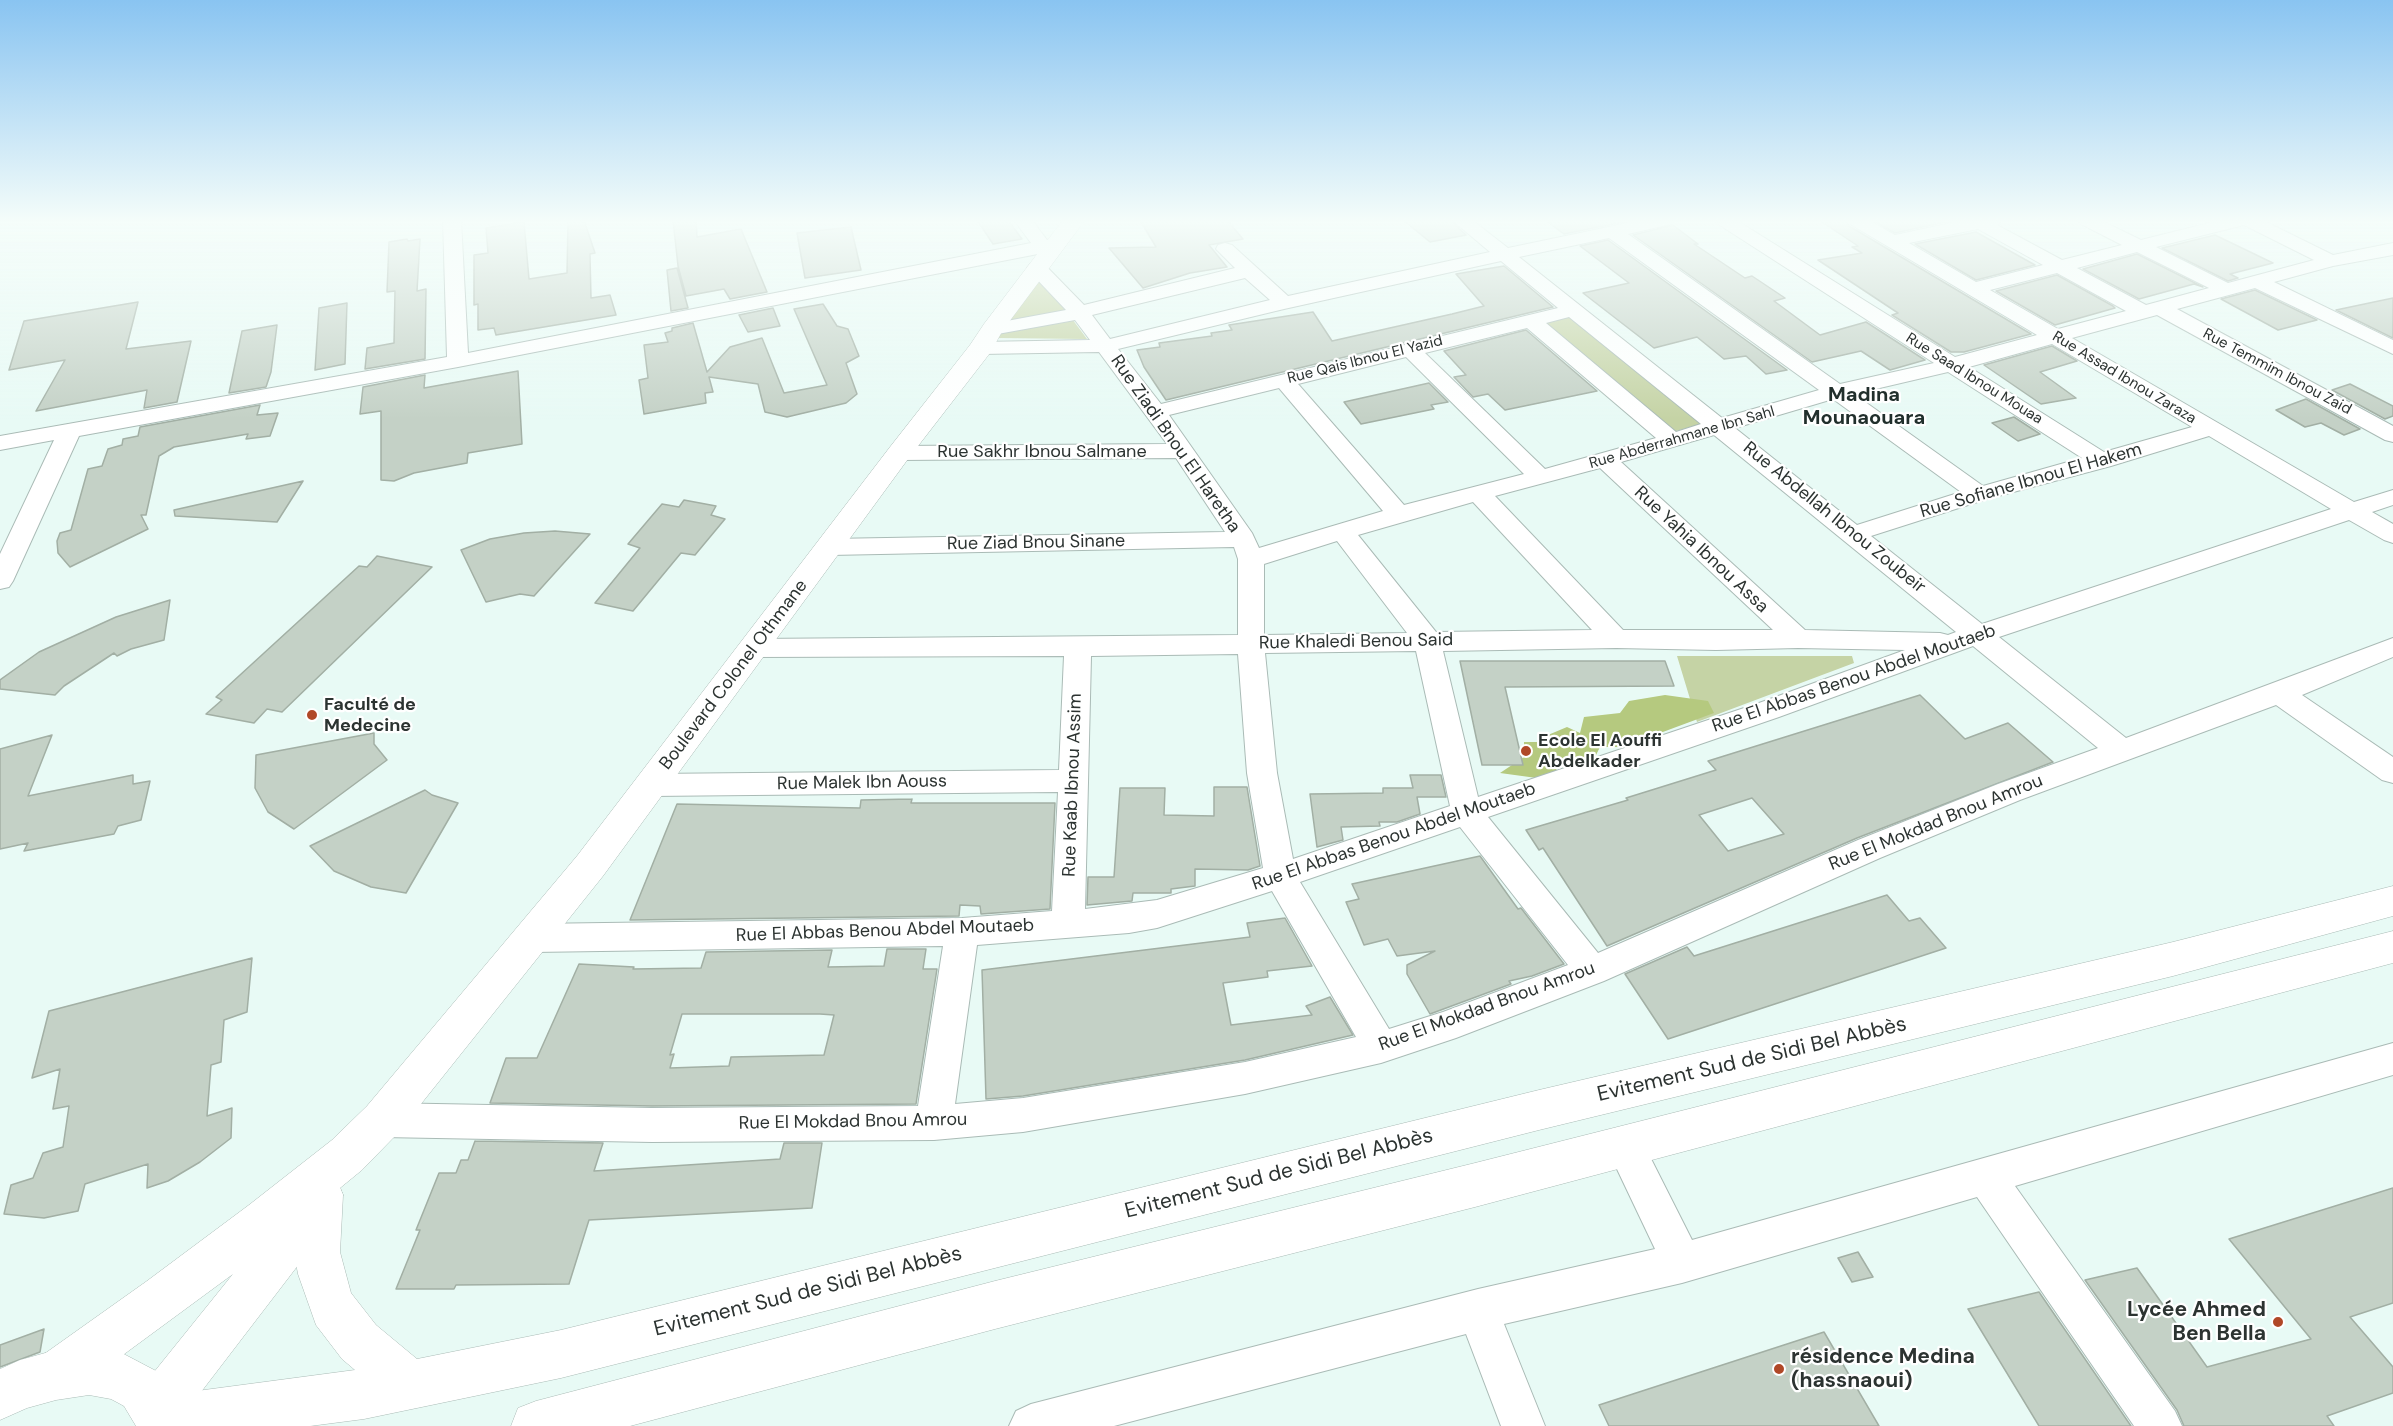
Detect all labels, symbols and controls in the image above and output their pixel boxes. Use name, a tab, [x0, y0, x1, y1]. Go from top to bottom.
street label: Rue Temmim Ibnou Zaid	[2200, 325, 2354, 419]
street label: Rue Assad Ibnou Zaraza	[2049, 328, 2199, 428]
street label: Rue Saad Ibnou Mouaa	[1902, 330, 2046, 428]
street label: Rue Qais Ibnou El Yazid	[1286, 332, 1444, 388]
street label: Rue Ziadi Bnou El Haretha	[1105, 351, 1245, 537]
district label: Madina Mounaouara	[1803, 384, 1925, 431]
street label: Rue Abderrahmane Ibn Sahl	[1587, 403, 1777, 473]
street label: Rue Abdellah Ibnou Zoubeir	[1738, 438, 1930, 598]
street label: Rue Sofiane Ibnou El Hakem	[1918, 439, 2144, 523]
street label: Rue Sakhr Ibnou Salmane	[937, 441, 1147, 463]
street label: Rue Yahia Ibnou Assa	[1629, 482, 1773, 618]
street label: Rue Ziad Bnou Sinane	[947, 531, 1125, 555]
street label: Boulevard Colonel Othmane	[655, 576, 813, 774]
street label: Rue El Abbas Benou Abdel Moutaeb	[1709, 620, 1999, 738]
street label: Rue Khaledi Benou Said	[1259, 630, 1453, 654]
street label: Rue Kaab Ibnou Assim	[1059, 693, 1087, 877]
place label: Faculté de Medecine	[324, 694, 416, 736]
marker: Faculté de Medecine	[305, 708, 319, 722]
place label: Ecole El Aouffi Abdelkader	[1538, 730, 1662, 772]
marker: Ecole El Aouffi Abdelkader	[1519, 744, 1533, 758]
street label: Rue El Mokdad Bnou Amrou	[1826, 770, 2046, 876]
street label: Rue Malek Ibn Aouss	[777, 771, 947, 795]
street label: Rue El Abbas Benou Abdel Moutaeb	[1249, 778, 1539, 896]
street label: Rue El Abbas Benou Abdel Moutaeb	[736, 915, 1034, 947]
street label: Rue El Mokdad Bnou Amrou	[1376, 958, 1598, 1056]
street label: Evitement Sud de Sidi Bel Abbès	[1595, 1012, 1909, 1108]
street label: Rue El Mokdad Bnou Amrou	[739, 1109, 967, 1135]
street label: Evitement Sud de Sidi Bel Abbès	[1122, 1123, 1436, 1225]
street label: Evitement Sud de Sidi Bel Abbès	[651, 1241, 965, 1343]
place label: Lycée Ahmed Ben Bella	[2127, 1297, 2266, 1347]
marker: Lycée Ahmed Ben Bella	[2271, 1315, 2285, 1329]
place label: résidence Medina (hassnaoui)	[1791, 1344, 1975, 1394]
marker: résidence Medina (hassnaoui)	[1772, 1362, 1786, 1376]

